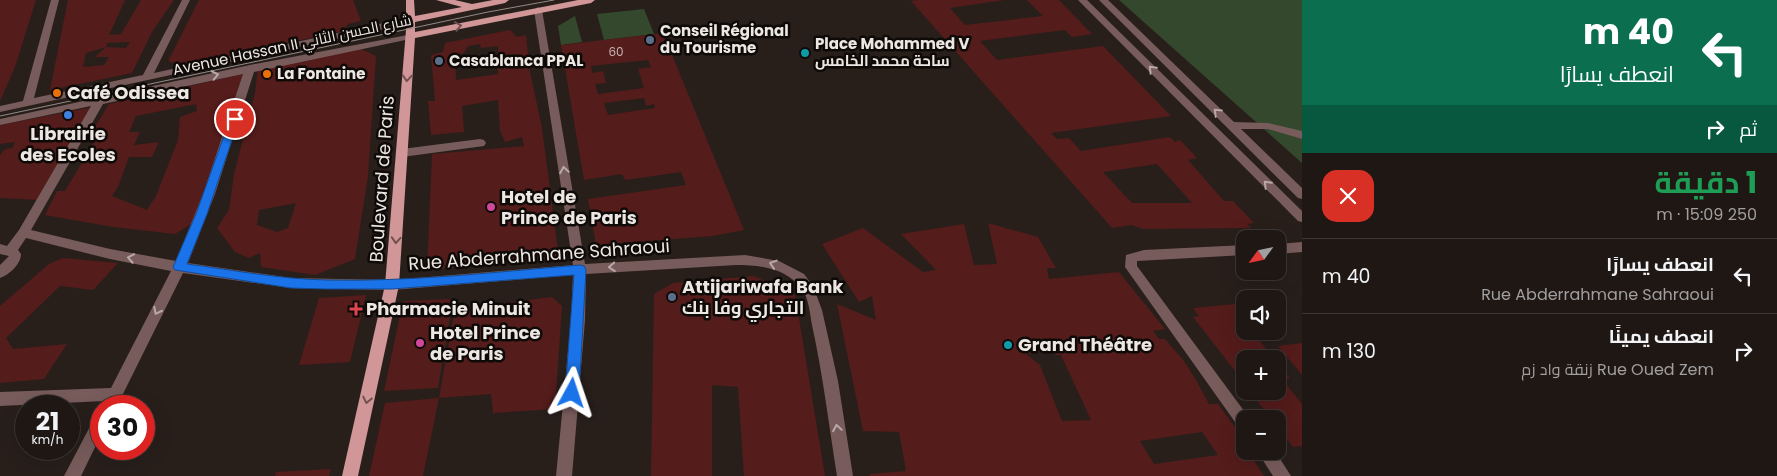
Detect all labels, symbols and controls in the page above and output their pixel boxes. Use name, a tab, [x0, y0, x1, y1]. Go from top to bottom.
text: 40 m	[1583, 7, 1674, 56]
street label: Avenue Hassan II شارع الحسن الثاني	[171, 9, 413, 82]
place label: Conseil Régional du Tourisme	[660, 20, 789, 58]
icon: left	[1692, 20, 1757, 85]
one-way arrow	[453, 21, 462, 32]
place label: Place Mohammed V ساحة محمد الخامس	[815, 33, 969, 71]
marker: Conseil Régional du Tourisme	[644, 34, 656, 46]
house number: 60	[608, 43, 624, 60]
marker: Place Mohammed V ساحة محمد الخامس	[799, 47, 811, 59]
place label: Casablanca PPAL	[449, 50, 583, 71]
marker: Casablanca PPAL	[433, 55, 445, 67]
text: انعطف يسارًا	[1560, 59, 1674, 90]
place label: La Fontaine	[277, 63, 365, 84]
one-way arrow	[1149, 66, 1158, 75]
marker: La Fontaine	[261, 68, 273, 80]
one-way arrow	[211, 71, 220, 81]
one-way arrow	[402, 74, 413, 82]
place label: Café Odissea	[67, 80, 189, 105]
marker: Café Odissea	[51, 87, 63, 99]
street label: Boulevard de Paris	[363, 95, 400, 263]
pin	[214, 98, 256, 140]
icon: arrive	[221, 105, 249, 133]
marker: Librairie des Ecoles	[62, 109, 74, 121]
one-way arrow	[1214, 109, 1223, 118]
icon: right	[1701, 115, 1729, 143]
text: ثم	[1739, 116, 1757, 143]
place label: Librairie des Ecoles	[20, 121, 116, 167]
text: 1 دقيقة	[1655, 161, 1757, 204]
one-way arrow	[559, 165, 569, 174]
button: close	[1322, 170, 1374, 222]
one-way arrow	[1264, 181, 1273, 190]
place label: Hotel de Prince de Paris	[501, 184, 637, 230]
marker: Hotel de Prince de Paris	[485, 201, 497, 213]
text: 250 m · 15:09	[1656, 203, 1757, 226]
north arrow	[1236, 230, 1286, 280]
map controls	[1236, 230, 1286, 460]
street label: Rue Abderrahmane Sahraoui	[407, 233, 671, 276]
one-way arrow	[390, 237, 401, 245]
text: انعطف يسارًا	[1606, 251, 1714, 278]
one-way arrow	[127, 253, 136, 264]
one-way arrow	[769, 260, 778, 270]
one-way arrow	[607, 262, 615, 273]
icon: left	[1729, 262, 1757, 290]
text: 40 m	[1322, 263, 1371, 290]
place label: Attijariwafa Bank التجاري وفا بنك	[682, 274, 844, 322]
text: Rue Abderrahmane Sahraoui	[1481, 283, 1714, 306]
button: sound	[1236, 290, 1286, 340]
marker: Attijariwafa Bank التجاري وفا بنك	[666, 291, 678, 303]
place label: Pharmacie Minuit	[366, 296, 530, 321]
marker: Pharmacie Minuit	[350, 303, 362, 315]
one-way arrow	[153, 305, 163, 314]
place label: Hotel Prince de Paris	[430, 320, 541, 366]
text: انعطف يمينًا	[1609, 323, 1714, 350]
place label: Grand Théâtre	[1018, 332, 1152, 357]
marker: Hotel Prince de Paris	[414, 337, 426, 349]
icon: right	[1729, 337, 1757, 365]
text: 130 m	[1322, 338, 1376, 365]
marker: Grand Théâtre	[1002, 339, 1014, 351]
button: +	[1236, 350, 1286, 400]
text: Rue Oued Zem زنقة واد زم	[1521, 358, 1714, 381]
position arrow	[545, 366, 597, 418]
speed limit sign: 30	[90, 395, 155, 460]
one-way arrow	[362, 395, 373, 404]
text: 21	[36, 404, 59, 439]
button: −	[1236, 410, 1286, 460]
one-way arrow	[833, 423, 843, 432]
text: km/h	[32, 431, 63, 448]

